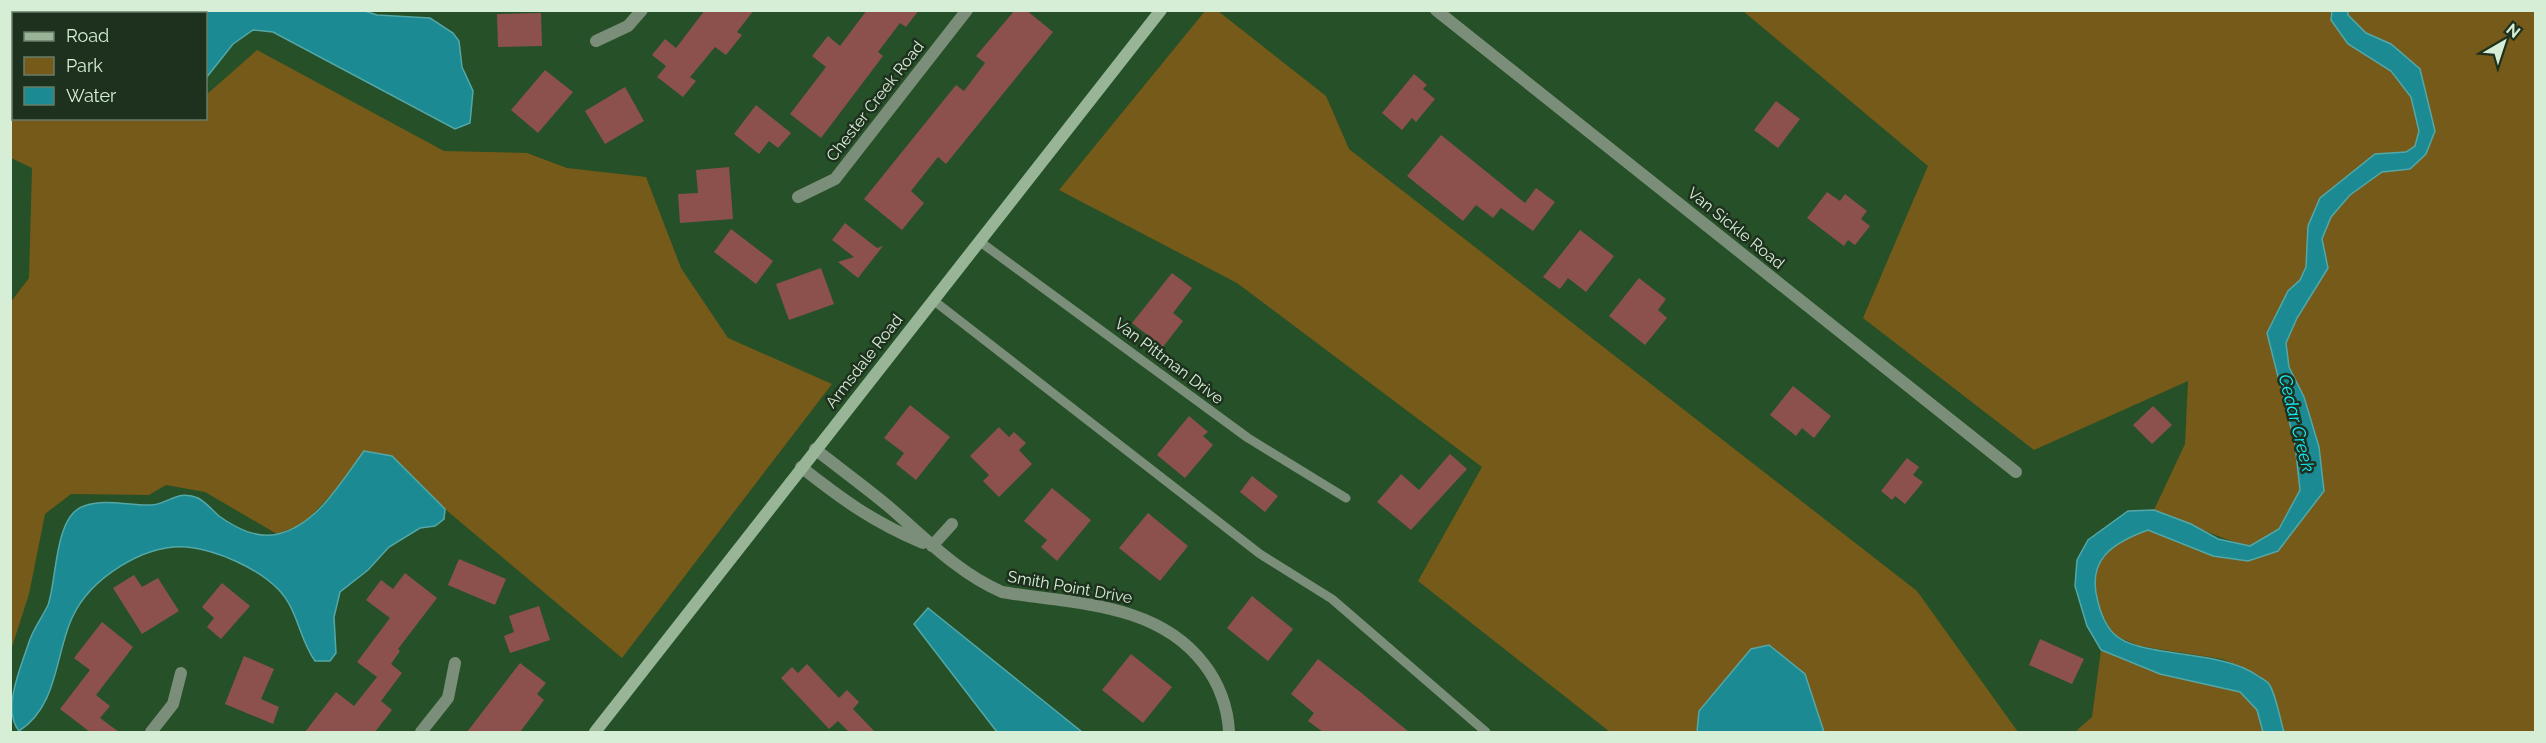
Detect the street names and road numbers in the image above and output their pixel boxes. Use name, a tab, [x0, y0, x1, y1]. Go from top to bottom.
street label: Chester Creek Road	[822, 37, 928, 165]
street label: Van Sickle Road	[1684, 183, 1788, 273]
street label: Armsdale Road	[821, 310, 907, 412]
street label: Van Pittman Drive	[1111, 314, 1227, 408]
street label: Smith Point Drive	[1006, 567, 1134, 607]

